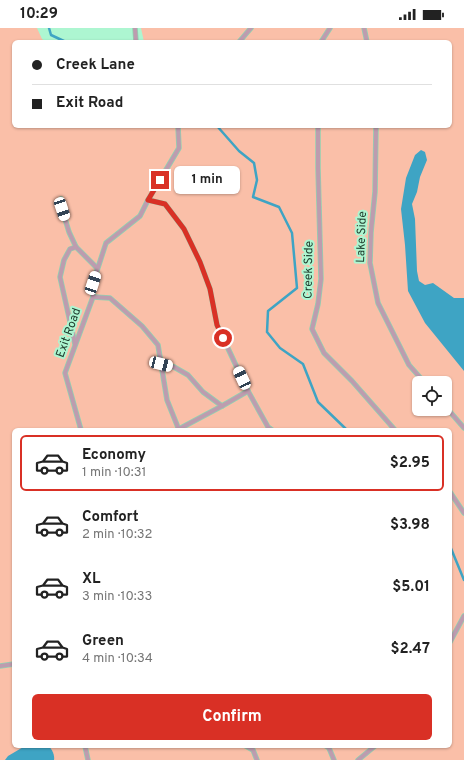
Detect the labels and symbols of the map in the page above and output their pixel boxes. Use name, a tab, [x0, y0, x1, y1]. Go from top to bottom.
callout: 1 min	[174, 166, 240, 194]
route end	[151, 171, 169, 189]
car	[53, 196, 71, 222]
street label: Lake Side	[353, 211, 371, 263]
street label: Creek Side	[300, 241, 318, 299]
car	[84, 270, 102, 296]
street label: Exit Road	[53, 306, 85, 360]
route start	[214, 329, 232, 347]
car	[148, 355, 174, 373]
car	[231, 365, 253, 391]

